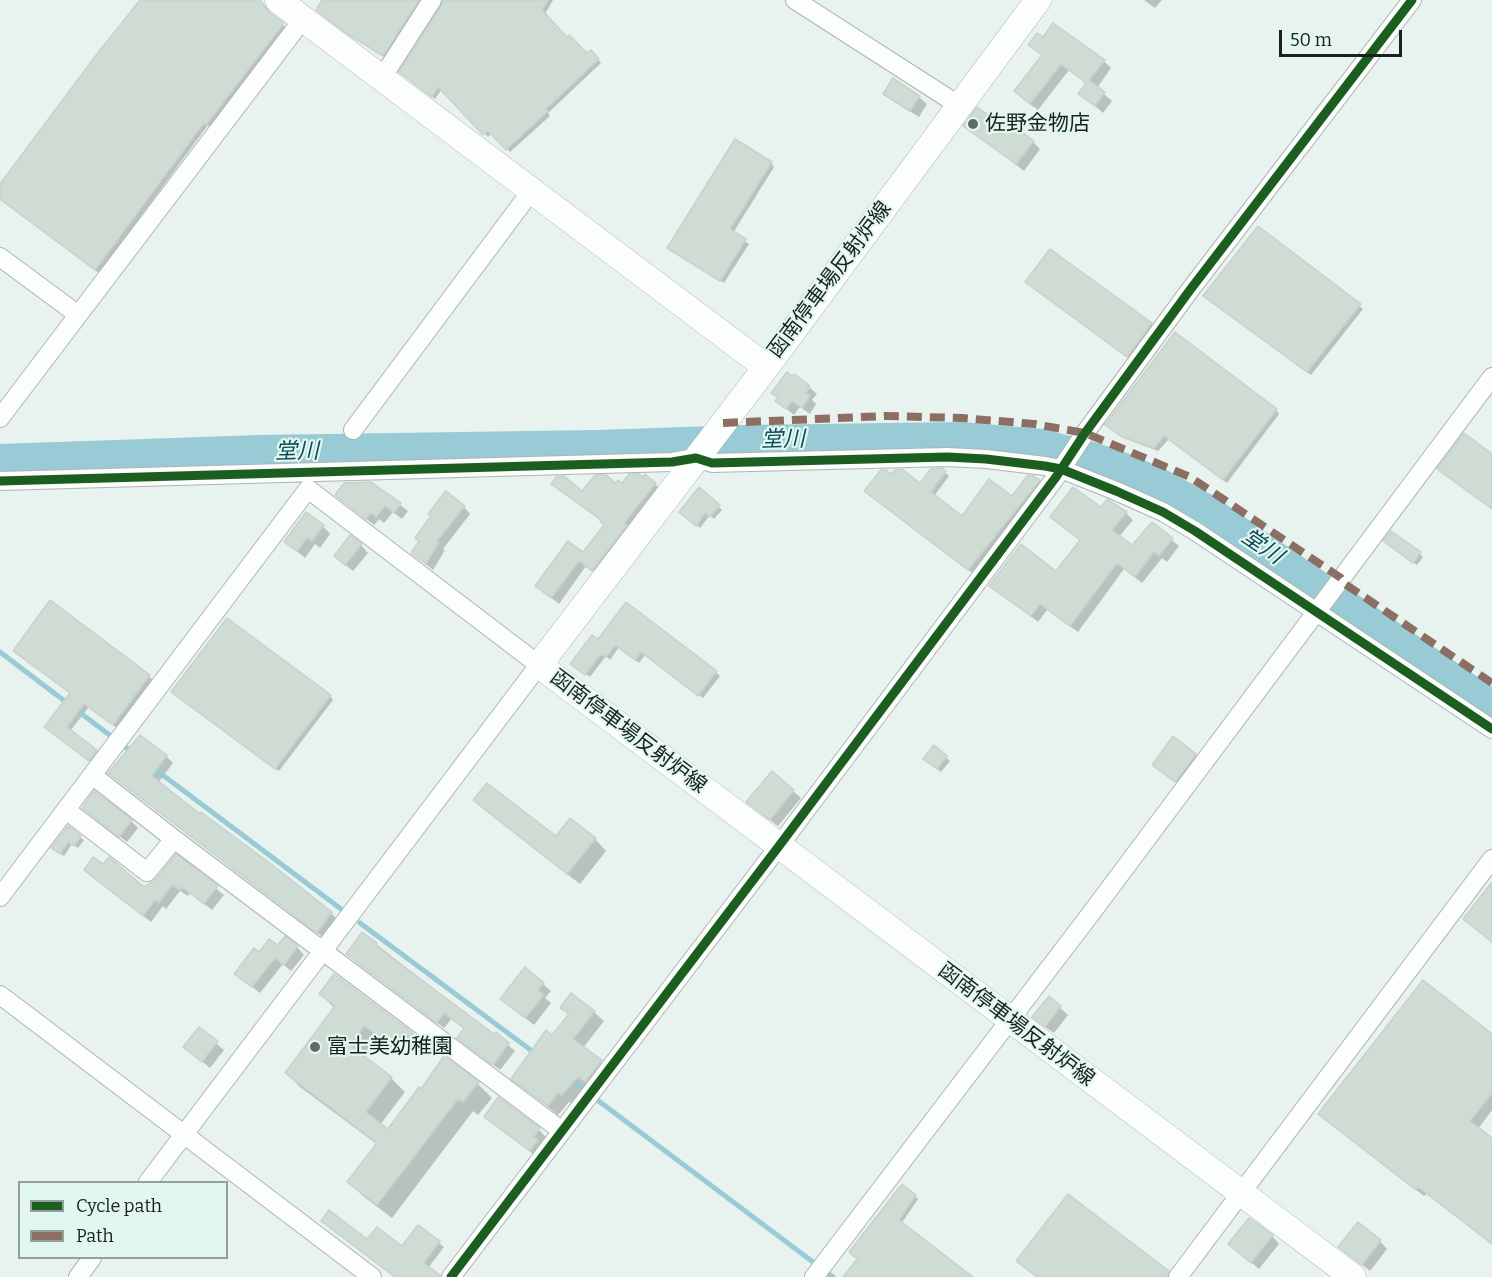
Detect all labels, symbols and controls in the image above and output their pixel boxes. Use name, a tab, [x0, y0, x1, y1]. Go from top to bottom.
scale bar	[1282, 18, 1405, 56]
text: 50 m	[1290, 29, 1332, 51]
place label: 佐野金物店	[985, 111, 1090, 137]
marker: 佐野金物店	[966, 117, 980, 131]
street label: 函南停車場反射炉線	[763, 197, 897, 363]
water label: 堂川	[761, 426, 805, 454]
water label: 堂川	[275, 438, 319, 466]
water label: 堂川	[1236, 524, 1288, 570]
street label: 函南停車場反射炉線	[545, 665, 711, 799]
street label: 函南停車場反射炉線	[933, 958, 1099, 1092]
place label: 富士美幼稚園	[327, 1034, 453, 1060]
marker: 富士美幼稚園	[308, 1040, 322, 1054]
legend	[18, 1181, 228, 1259]
text: Cycle path	[76, 1195, 162, 1217]
text: Path	[76, 1225, 114, 1247]

